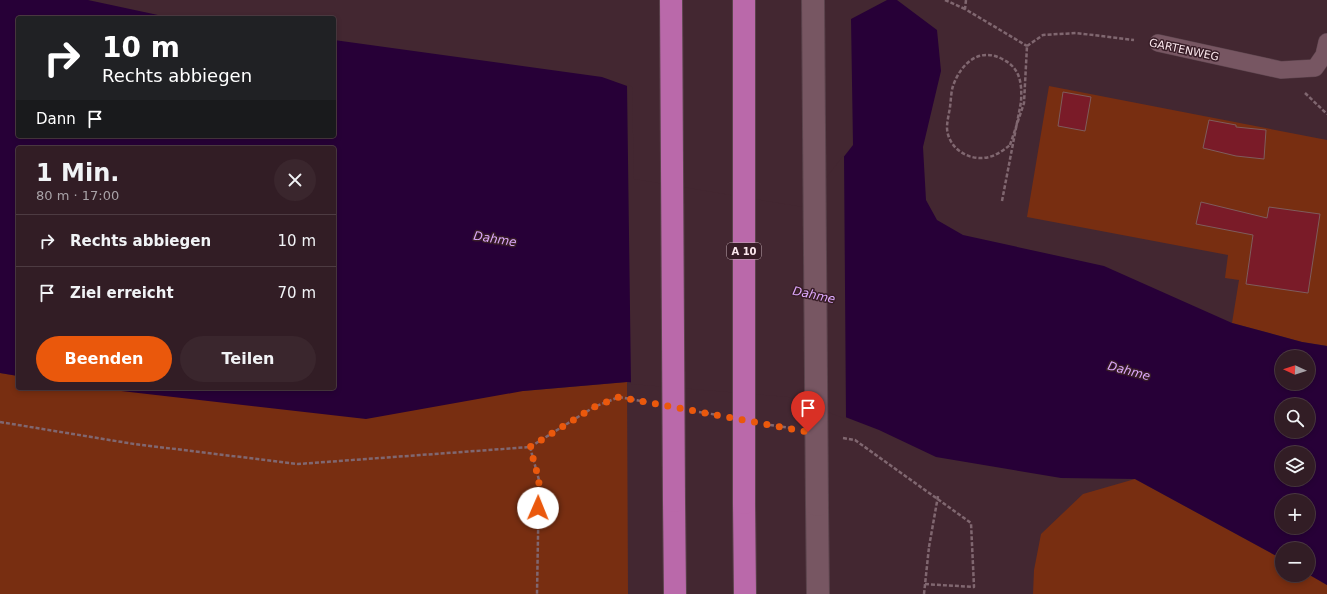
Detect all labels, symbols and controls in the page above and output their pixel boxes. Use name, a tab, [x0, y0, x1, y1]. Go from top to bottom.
text: 10 m	[102, 31, 180, 64]
icon: right	[36, 32, 88, 84]
street label: GARTENWEG	[1148, 36, 1220, 64]
text: Rechts abbiegen	[102, 65, 252, 86]
icon: arrive	[84, 108, 106, 130]
text: Dann	[36, 110, 76, 128]
text: 1 Min.	[36, 159, 119, 187]
button: close	[274, 159, 316, 201]
text: 80 m · 17:00	[36, 188, 119, 203]
water label: Dahme	[473, 229, 517, 249]
icon: right	[36, 230, 58, 252]
text: Rechts abbiegen	[70, 232, 211, 250]
text: 10 m	[278, 232, 316, 250]
road number: A 10	[727, 243, 761, 259]
icon: arrive	[36, 282, 58, 304]
text: Ziel erreicht	[70, 284, 174, 302]
text: 70 m	[278, 284, 316, 302]
water label: Dahme	[791, 284, 837, 306]
button: Beenden	[36, 336, 172, 382]
button: Teilen	[180, 336, 316, 382]
north arrow	[1275, 350, 1315, 390]
map controls	[1275, 350, 1315, 582]
water label: Dahme	[1106, 359, 1152, 383]
pin	[791, 391, 825, 432]
icon: arrive	[797, 397, 819, 419]
button: search	[1275, 398, 1315, 438]
button: layers	[1275, 446, 1315, 486]
position arrow	[517, 487, 559, 529]
button: +	[1275, 494, 1315, 534]
button: −	[1275, 542, 1315, 582]

